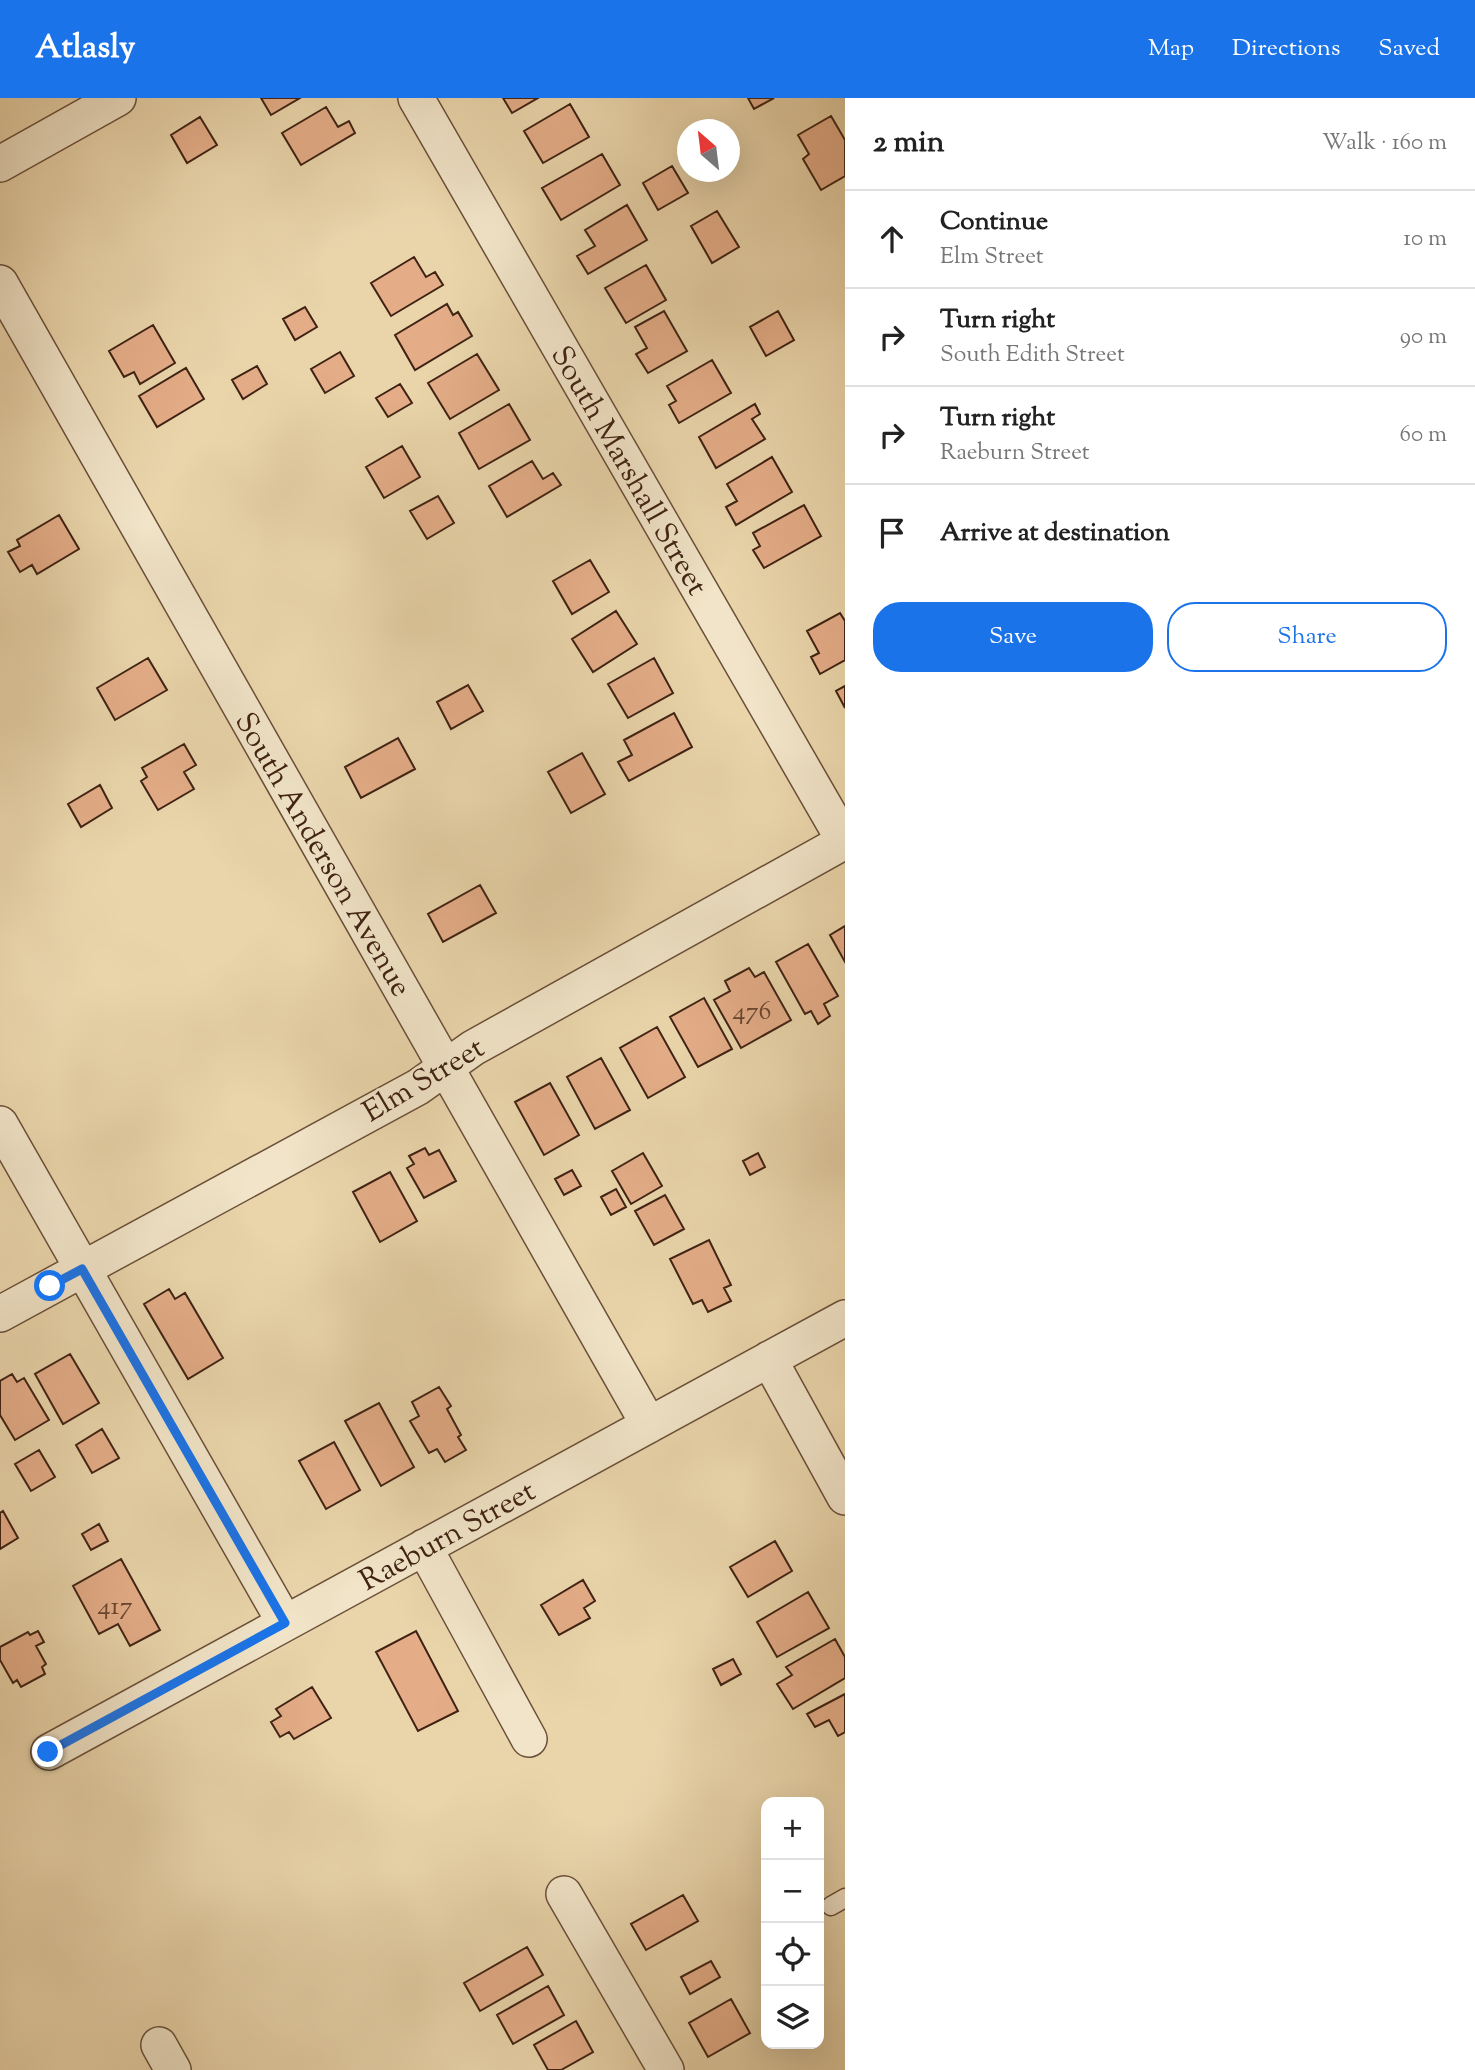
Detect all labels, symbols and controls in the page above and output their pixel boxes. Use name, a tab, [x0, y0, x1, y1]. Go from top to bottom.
text: Atlasly	[35, 25, 135, 73]
text: Map	[1148, 32, 1194, 66]
text: Directions	[1232, 32, 1340, 66]
text: Saved	[1378, 32, 1440, 66]
north arrow	[677, 119, 740, 182]
text: 2 min	[873, 122, 945, 165]
text: Walk · 160 m	[1322, 127, 1447, 160]
text: Continue	[940, 204, 1048, 241]
icon: ahead	[873, 220, 911, 258]
text: 10 m	[1403, 223, 1447, 256]
text: Elm Street	[940, 241, 1044, 274]
text: Turn right	[940, 302, 1055, 339]
icon: right	[873, 318, 911, 356]
text: 90 m	[1400, 321, 1447, 354]
street label: South Marshall Street	[539, 338, 717, 604]
text: South Edith Street	[940, 339, 1125, 372]
text: Turn right	[940, 400, 1055, 437]
icon: right	[873, 416, 911, 454]
text: 60 m	[1399, 419, 1447, 452]
text: Raeburn Street	[940, 437, 1090, 470]
icon: arrive	[873, 514, 911, 552]
text: Arrive at destination	[940, 515, 1170, 552]
button: Save	[873, 602, 1153, 672]
button: Share	[1167, 602, 1447, 672]
street label: South Anderson Avenue	[223, 705, 421, 1005]
house number: 476	[732, 994, 772, 1031]
street label: Elm Street	[355, 1028, 493, 1134]
route start	[34, 1270, 65, 1301]
street label: Raeburn Street	[352, 1471, 544, 1603]
house number: 417	[98, 1589, 132, 1626]
route end	[32, 1736, 63, 1767]
map controls	[761, 1797, 824, 2049]
button: +	[761, 1797, 824, 1860]
button: −	[761, 1860, 824, 1923]
button: locate	[761, 1923, 824, 1986]
button: layers	[761, 1986, 824, 2049]

